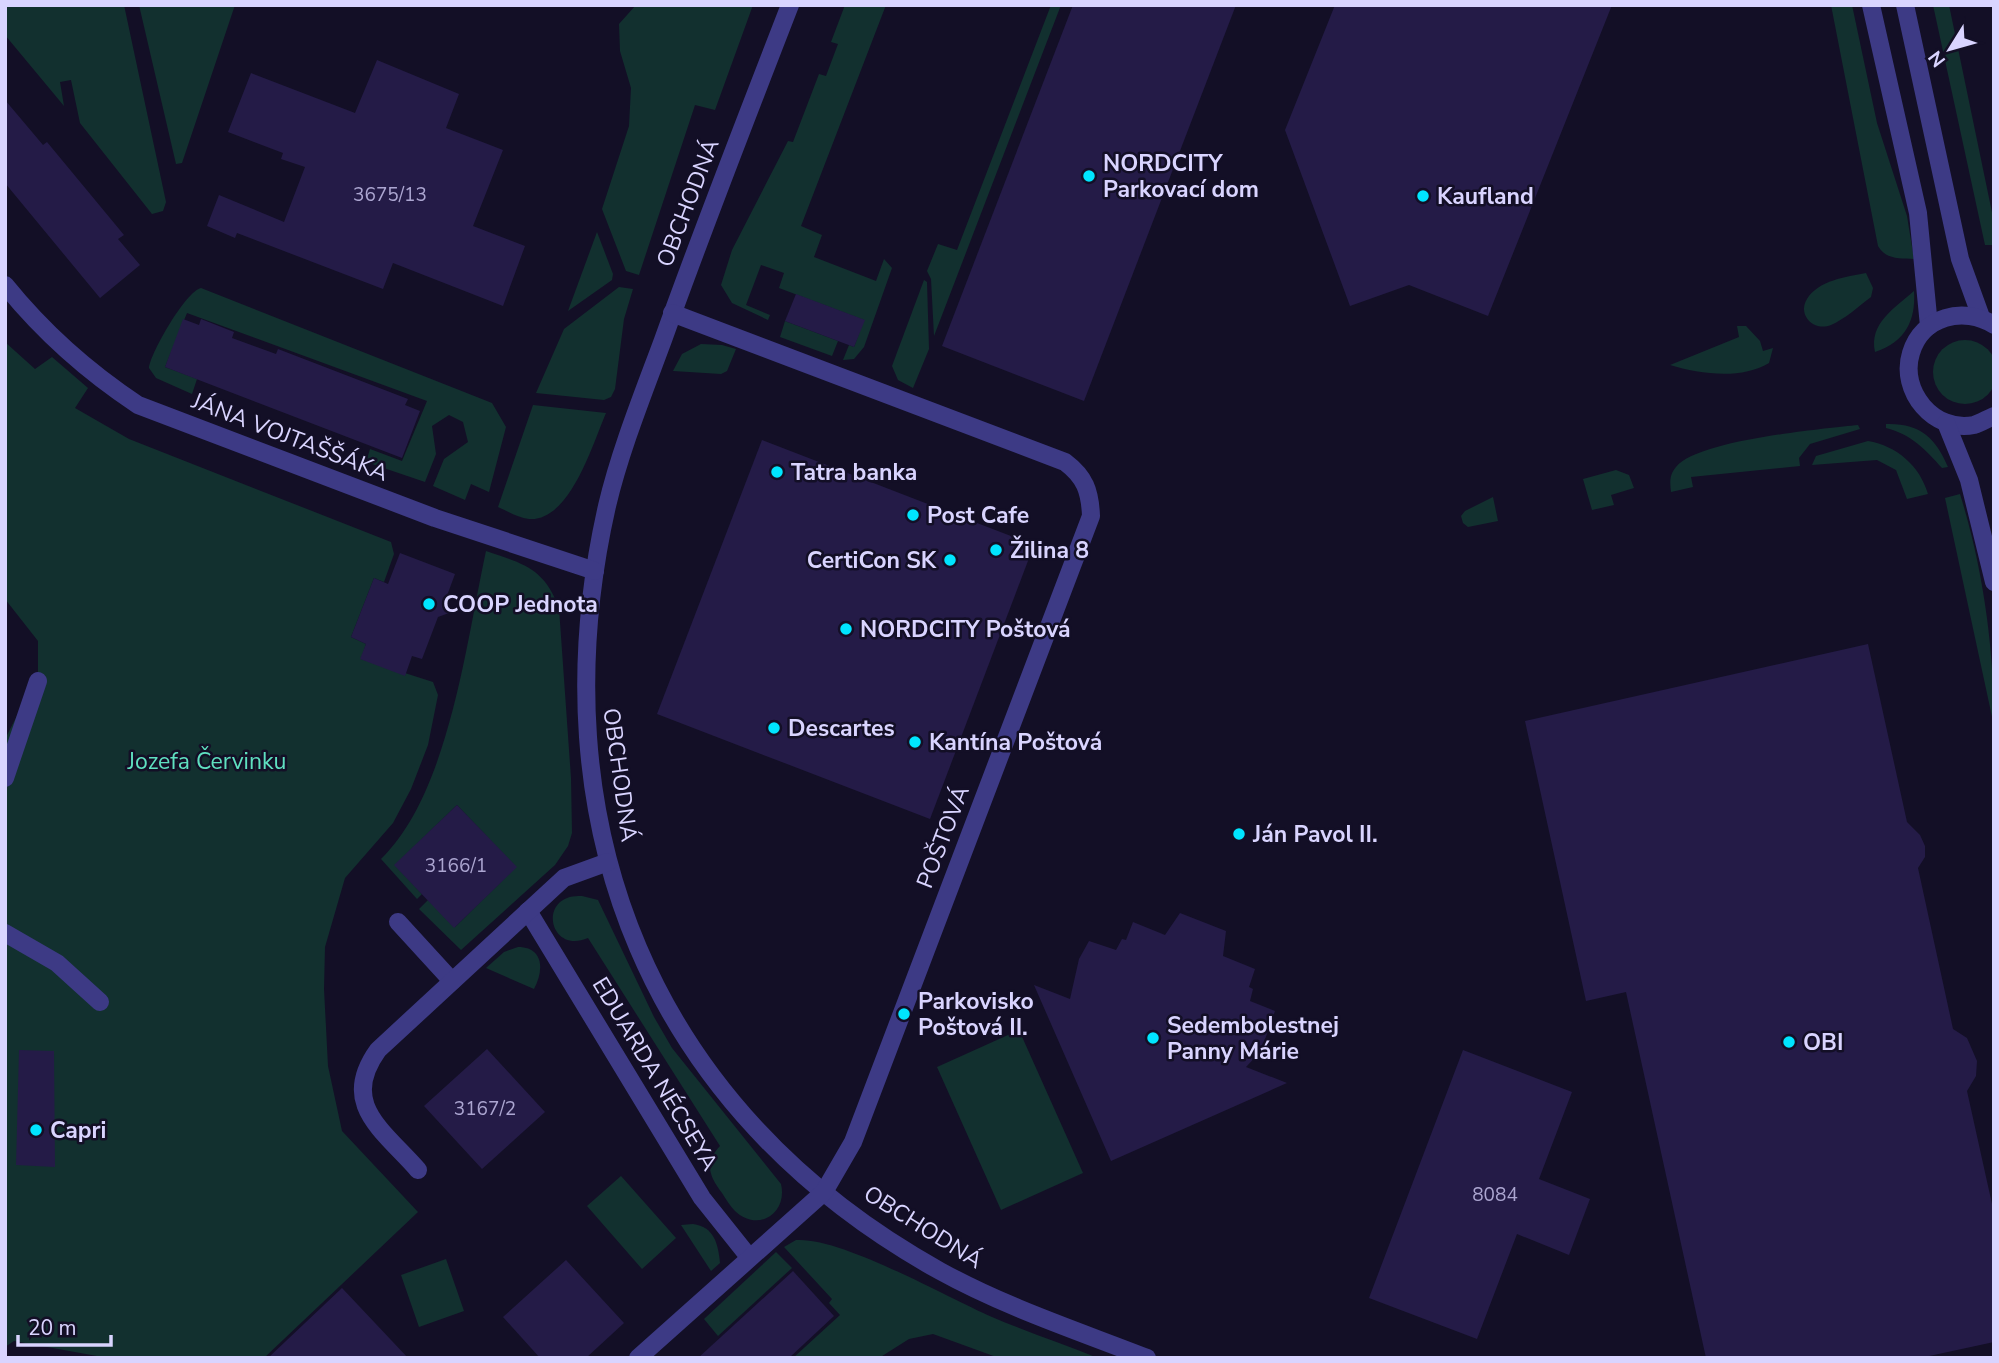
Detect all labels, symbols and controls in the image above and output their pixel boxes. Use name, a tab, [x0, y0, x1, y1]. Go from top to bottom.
north arrow	[1915, 14, 1985, 84]
text: N	[1923, 45, 1952, 72]
street label: OBCHODNÁ	[649, 134, 727, 271]
place label: NORDCITY Parkovací dom	[1103, 148, 1259, 205]
marker: NORDCITY Parkovací dom	[1081, 168, 1097, 184]
place label: Kaufland	[1437, 181, 1534, 212]
house number: 3675/13	[353, 182, 427, 208]
marker: Kaufland	[1415, 188, 1431, 204]
street label: JÁNA VOJTAŠŠÁKA	[186, 385, 393, 489]
place label: Tatra banka	[791, 457, 917, 488]
marker: Tatra banka	[769, 464, 785, 480]
place label: Post Cafe	[927, 500, 1029, 531]
marker: Post Cafe	[905, 507, 921, 523]
place label: Žilina 8	[1010, 535, 1089, 566]
marker: Žilina 8	[988, 542, 1004, 558]
place label: CertiCon SK	[807, 545, 937, 576]
marker: CertiCon SK	[942, 552, 958, 568]
place label: COOP Jednota	[443, 589, 598, 620]
marker: COOP Jednota	[421, 596, 437, 612]
place label: NORDCITY Poštová	[860, 614, 1071, 645]
marker: NORDCITY Poštová	[838, 621, 854, 637]
street label: OBCHODNÁ	[595, 706, 645, 844]
place label: Descartes	[788, 713, 895, 744]
marker: Descartes	[766, 720, 782, 736]
place label: Kantína Poštová	[929, 727, 1102, 758]
marker: Kantína Poštová	[907, 734, 923, 750]
park label: Jozefa Červinku	[127, 746, 286, 777]
street label: POŠTOVÁ	[909, 781, 977, 893]
place label: Ján Pavol II.	[1252, 819, 1378, 850]
marker: Ján Pavol II.	[1231, 826, 1247, 842]
house number: 3166/1	[425, 853, 487, 879]
street label: EDUARDA NÉCSEYA	[585, 971, 725, 1177]
place label: Parkovisko Poštová II.	[918, 986, 1034, 1043]
marker: Parkovisko Poštová II.	[896, 1006, 912, 1022]
place label: Sedembolestnej Panny Márie	[1167, 1010, 1339, 1067]
place label: OBI	[1803, 1027, 1843, 1058]
marker: Sedembolestnej Panny Márie	[1145, 1030, 1161, 1046]
marker: OBI	[1781, 1034, 1797, 1050]
house number: 3167/2	[454, 1096, 516, 1122]
place label: Capri	[50, 1115, 106, 1146]
marker: Capri	[28, 1122, 44, 1138]
street label: OBCHODNÁ	[858, 1178, 989, 1276]
house number: 8084	[1472, 1182, 1518, 1208]
scale bar	[18, 1304, 110, 1348]
text: 20 m	[28, 1314, 77, 1342]

